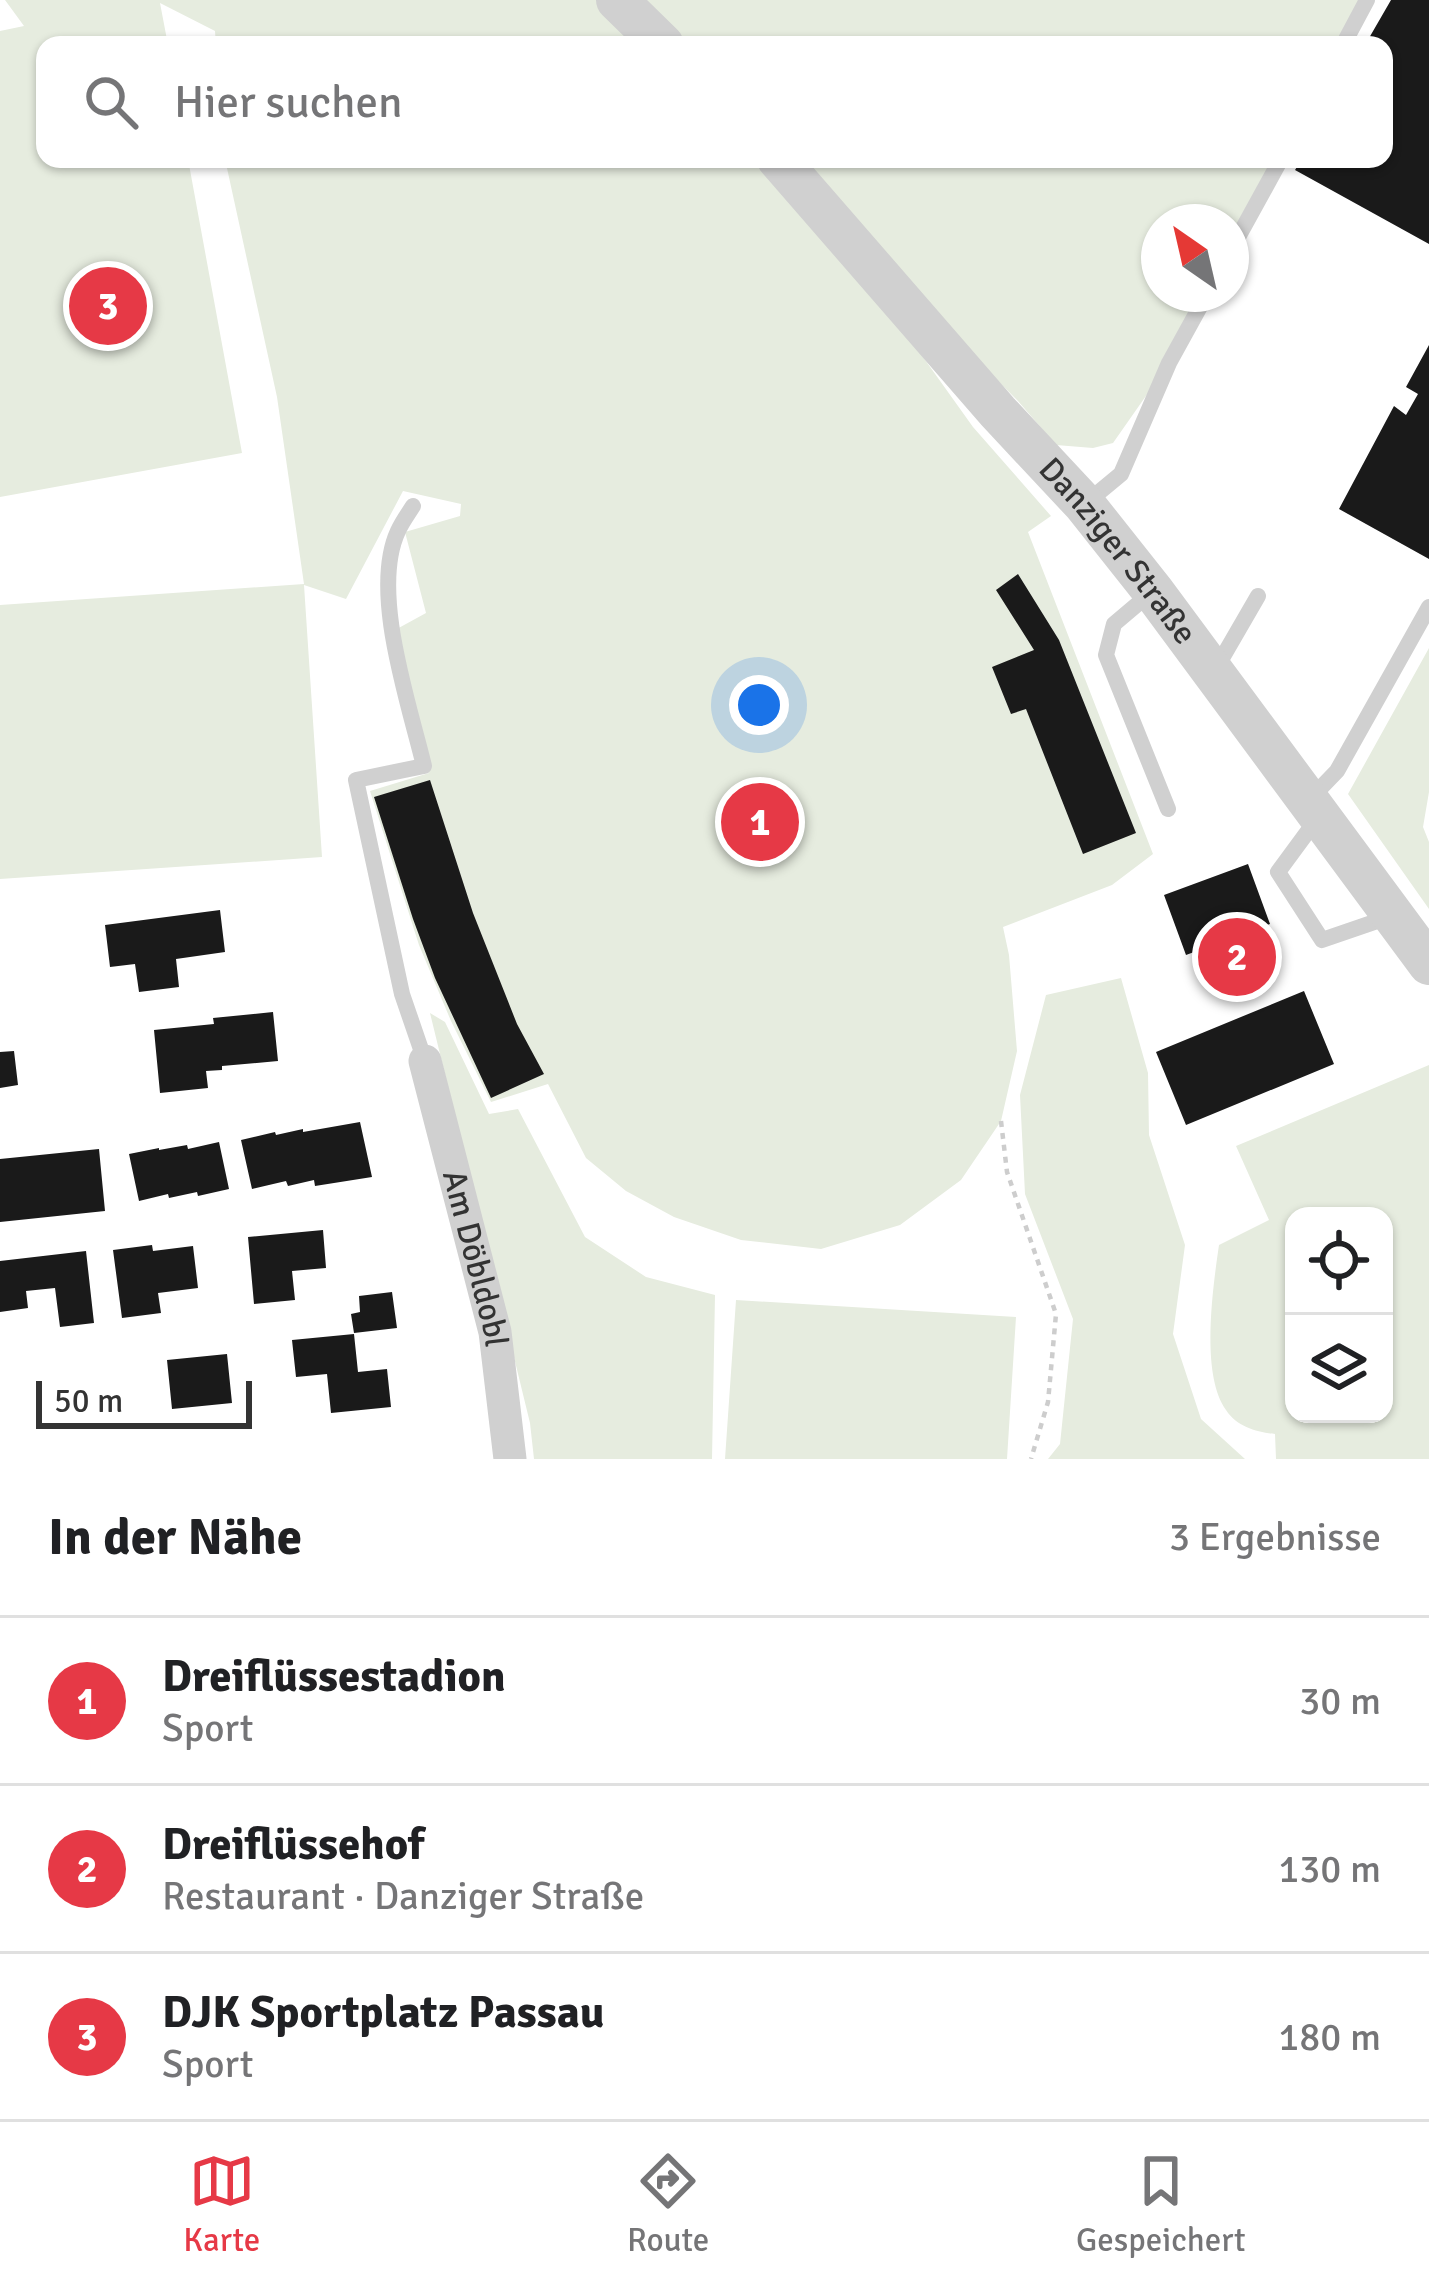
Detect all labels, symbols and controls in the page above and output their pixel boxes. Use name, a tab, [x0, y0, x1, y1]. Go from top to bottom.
search box	[36, 36, 1393, 168]
icon: search	[78, 69, 144, 135]
text: Hier suchen	[174, 75, 403, 130]
north arrow	[1141, 204, 1249, 312]
pin: 3	[69, 261, 147, 351]
street label: Danziger Straße	[1030, 449, 1206, 652]
your location	[729, 675, 789, 735]
pin: 1	[721, 777, 799, 867]
pin: 2	[1198, 912, 1276, 1002]
street label: Am Döbldobl	[434, 1166, 517, 1349]
map controls	[1285, 1207, 1393, 1423]
button: locate	[1285, 1207, 1393, 1315]
button: layers	[1285, 1315, 1393, 1423]
scale bar	[36, 1375, 252, 1428]
text: 50 m	[54, 1381, 123, 1422]
text: In der Nähe	[48, 1506, 302, 1569]
text: 3 Ergebnisse	[1169, 1513, 1381, 1561]
text: Dreiflüssestadion	[162, 1649, 506, 1704]
text: 1	[76, 1677, 98, 1725]
text: 30 m	[1299, 1677, 1381, 1725]
text: Sport	[162, 1704, 253, 1752]
text: Dreiflüssehof	[162, 1817, 424, 1872]
text: 2	[76, 1845, 98, 1893]
text: 130 m	[1278, 1845, 1381, 1893]
text: Restaurant · Danziger Straße	[162, 1872, 644, 1920]
text: DJK Sportplatz Passau	[162, 1985, 604, 2040]
text: 3	[76, 2013, 98, 2061]
text: 180 m	[1278, 2013, 1381, 2061]
text: Sport	[162, 2040, 253, 2088]
tab: Karte	[183, 2148, 260, 2261]
tab: Route	[627, 2148, 709, 2261]
tab: Gespeichert	[1076, 2148, 1246, 2261]

